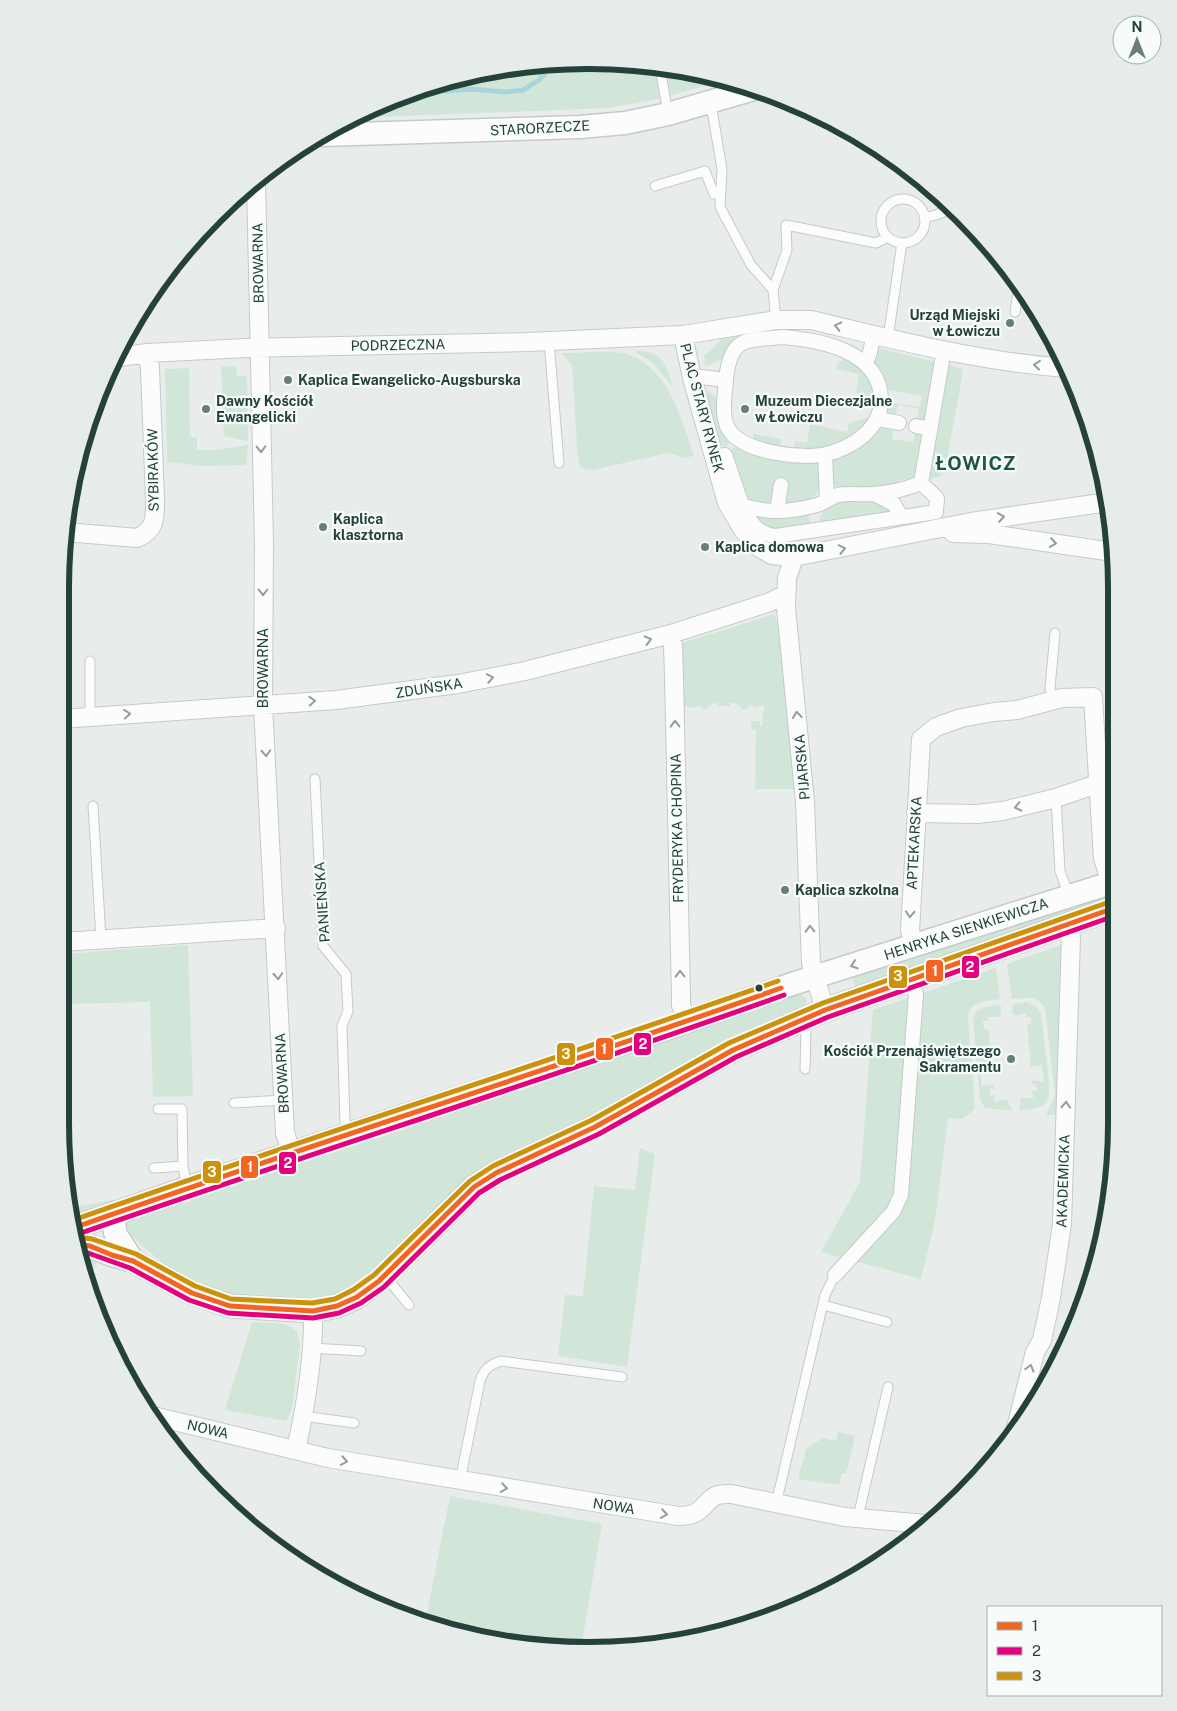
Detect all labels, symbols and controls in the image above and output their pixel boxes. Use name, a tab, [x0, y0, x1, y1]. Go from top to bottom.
north arrow	[1112, 15, 1162, 65]
text: N	[1132, 19, 1142, 35]
street label: STARORZECZE	[490, 117, 590, 139]
street label: BROWARNA	[249, 223, 267, 303]
place label: Urząd Miejski w Łowiczu	[909, 307, 1000, 339]
marker: Urząd Miejski w Łowiczu	[1004, 317, 1016, 329]
one-way arrow	[833, 321, 842, 332]
street label: PODRZECZNA	[350, 336, 446, 354]
street label: PLAC STARY RYNEK	[677, 341, 727, 475]
one-way arrow	[1033, 360, 1041, 371]
place label: Kaplica Ewangelicko-Augsburska	[298, 372, 521, 388]
marker: Kaplica Ewangelicko-Augsburska	[282, 374, 294, 386]
place label: Dawny Kościół Ewangelicki	[216, 393, 313, 425]
place label: Muzeum Diecezjalne w Łowiczu	[755, 393, 892, 425]
marker: Dawny Kościół Ewangelicki	[200, 403, 212, 415]
marker: Muzeum Diecezjalne w Łowiczu	[739, 403, 751, 415]
street label: SYBIRAKÓW	[142, 428, 162, 512]
one-way arrow	[256, 446, 266, 453]
district label: ŁOWICZ	[935, 452, 1017, 474]
place label: Kaplica klasztorna	[333, 511, 404, 543]
one-way arrow	[997, 513, 1005, 523]
marker: Kaplica klasztorna	[317, 521, 329, 533]
one-way arrow	[1049, 537, 1057, 548]
place label: Kaplica domowa	[715, 539, 824, 555]
marker: Kaplica domowa	[699, 541, 711, 553]
one-way arrow	[837, 544, 846, 554]
one-way arrow	[258, 588, 268, 596]
street label: BROWARNA	[255, 628, 271, 708]
one-way arrow	[644, 636, 652, 646]
one-way arrow	[486, 673, 494, 683]
street label: ZDUŃSKA	[394, 674, 464, 701]
one-way arrow	[308, 696, 316, 707]
one-way arrow	[123, 709, 131, 720]
one-way arrow	[792, 710, 803, 718]
one-way arrow	[670, 719, 681, 727]
street label: PIJARSKA	[791, 733, 813, 801]
one-way arrow	[260, 750, 271, 758]
street label: FRYDERYKA CHOPINA	[668, 753, 686, 903]
street label: APTEKARSKA	[904, 796, 924, 890]
one-way arrow	[1014, 801, 1023, 812]
street label: PANIEŃSKA	[310, 861, 333, 943]
place label: Kaplica szkolna	[795, 882, 899, 898]
marker: Kaplica szkolna	[779, 884, 791, 896]
street label: HENRYKA SIENKIEWICZA	[882, 895, 1050, 963]
one-way arrow	[905, 910, 916, 918]
one-way arrow	[804, 925, 815, 933]
line badge: 2	[961, 955, 980, 979]
line badge: 1	[925, 959, 944, 983]
text: 2	[966, 959, 975, 975]
one-way arrow	[850, 960, 858, 970]
text: 1	[932, 963, 938, 979]
line badge: 3	[888, 965, 908, 989]
text: 3	[893, 968, 903, 984]
one-way arrow	[675, 969, 685, 977]
one-way arrow	[272, 973, 283, 981]
unlabelled marker	[754, 983, 764, 993]
street label: BROWARNA	[272, 1032, 292, 1114]
line badge: 2	[633, 1032, 652, 1056]
text: 2	[639, 1036, 648, 1052]
line badge: 1	[595, 1037, 614, 1061]
text: 1	[601, 1041, 607, 1057]
line badge: 3	[556, 1042, 576, 1066]
place label: Kościół Przenajświętszego Sakramentu	[824, 1043, 1001, 1075]
text: 3	[561, 1046, 571, 1062]
marker: Kościół Przenajświętszego Sakramentu	[1005, 1053, 1017, 1065]
one-way arrow	[1060, 1101, 1071, 1109]
street label: AKADEMICKA	[1053, 1134, 1073, 1228]
line badge: 2	[278, 1151, 297, 1175]
line badge: 1	[240, 1155, 259, 1179]
text: 2	[284, 1155, 293, 1171]
text: 1	[247, 1159, 253, 1175]
line badge: 3	[202, 1160, 222, 1184]
text: 3	[207, 1164, 217, 1180]
one-way arrow	[1025, 1364, 1035, 1373]
street label: NOWA	[186, 1416, 230, 1442]
one-way arrow	[339, 1455, 348, 1465]
one-way arrow	[500, 1482, 508, 1493]
street label: NOWA	[592, 1495, 636, 1517]
one-way arrow	[661, 1508, 669, 1519]
legend	[987, 1606, 1162, 1696]
text: 1	[1032, 1617, 1038, 1634]
text: 2	[1032, 1642, 1041, 1659]
text: 3	[1032, 1667, 1041, 1684]

